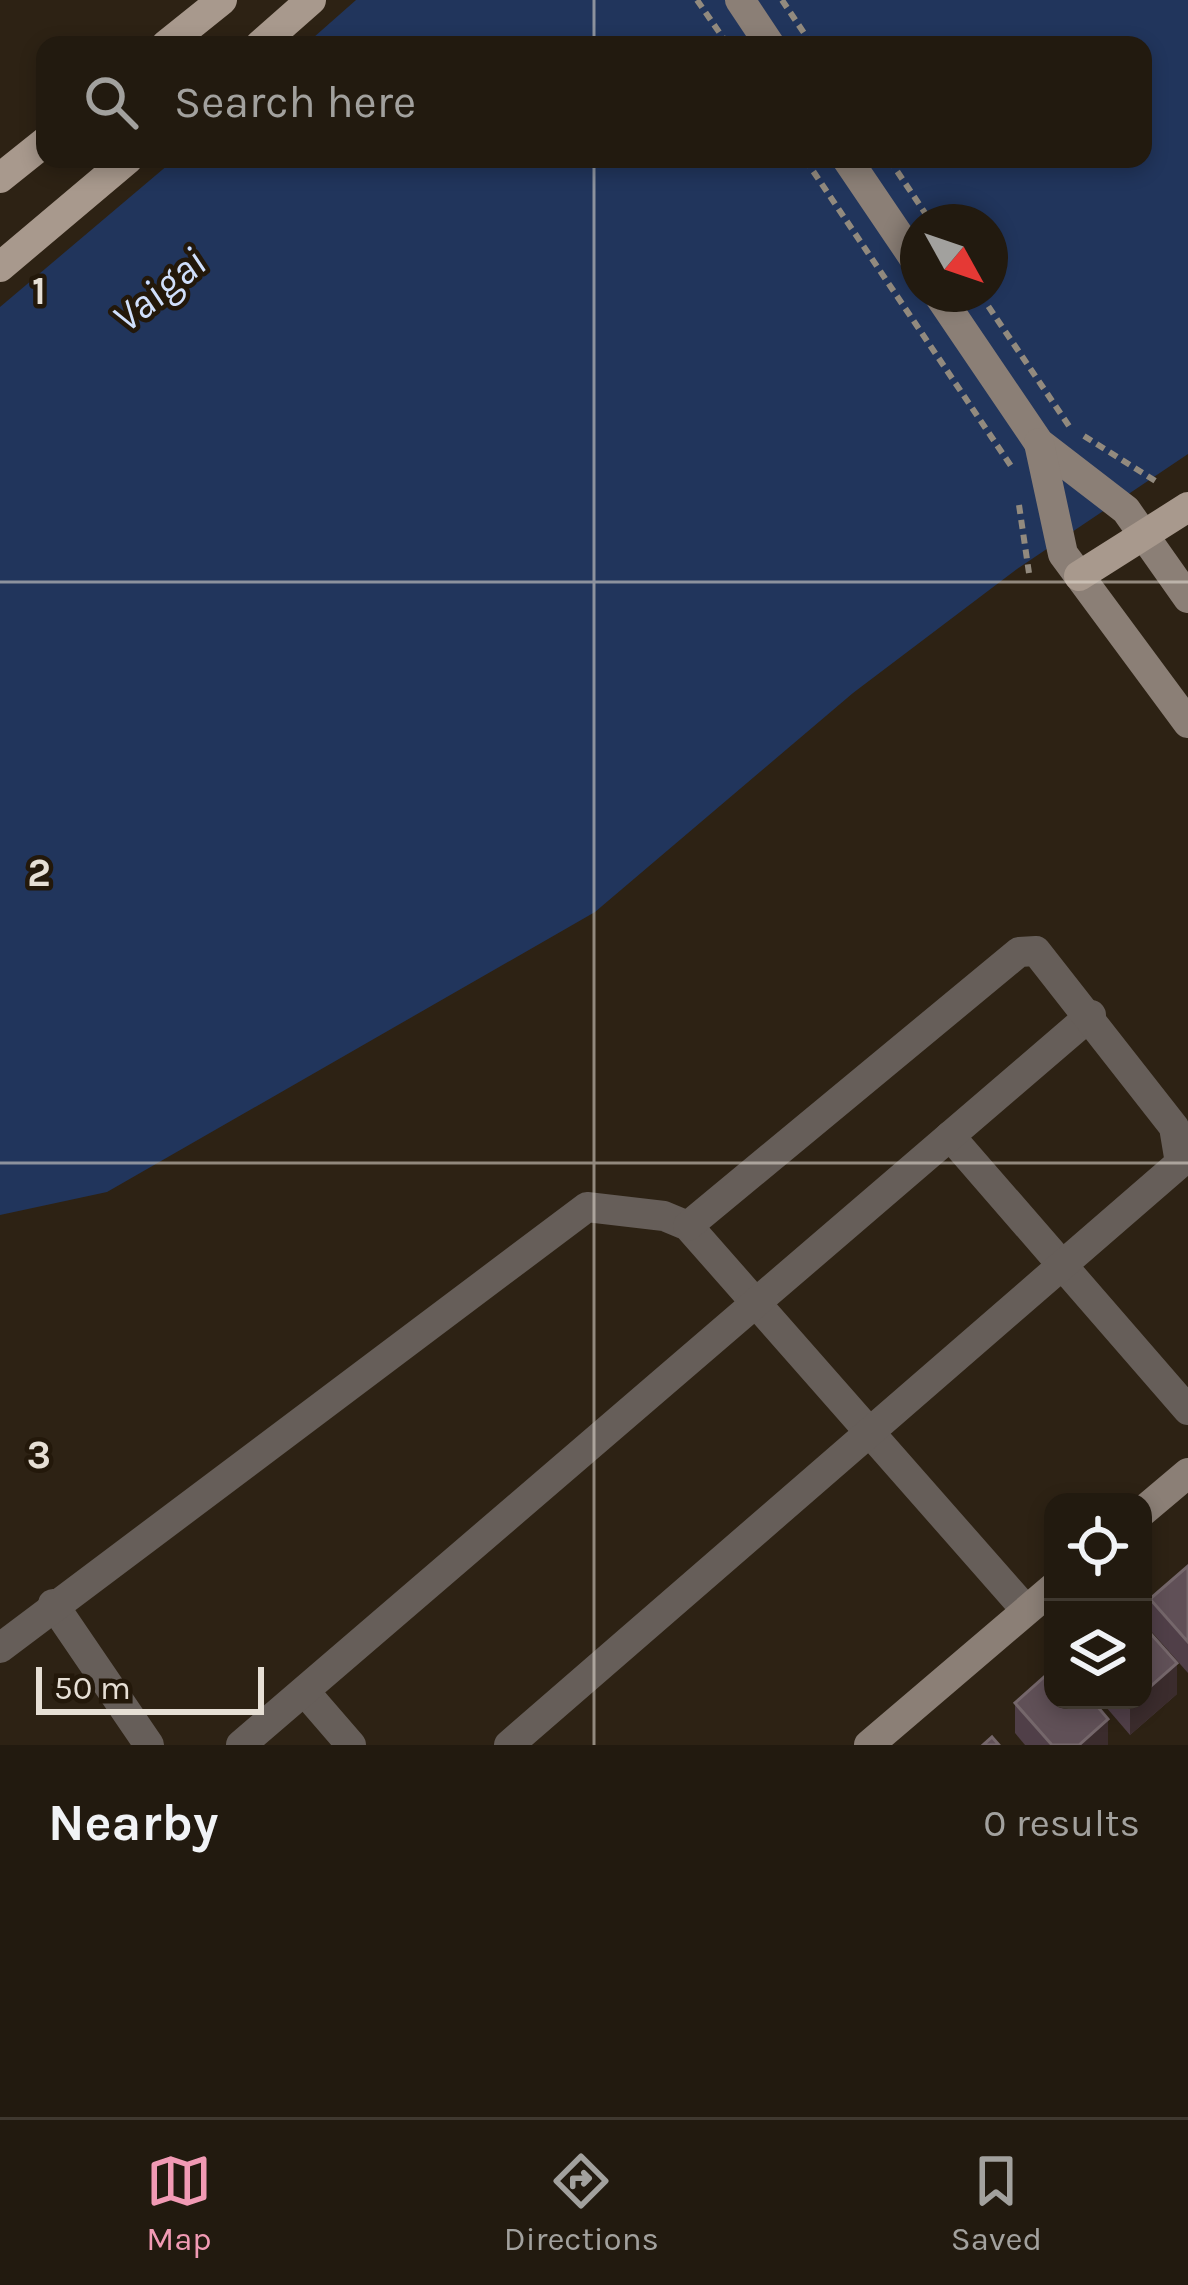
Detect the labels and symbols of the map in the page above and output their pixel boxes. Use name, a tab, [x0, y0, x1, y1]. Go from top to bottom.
north arrow	[900, 204, 1008, 312]
water label: Vaigai	[102, 237, 216, 343]
text: 1	[32, 268, 46, 314]
text: 2	[27, 850, 51, 896]
text: 3	[27, 1432, 51, 1478]
scale bar	[36, 1661, 264, 1714]

